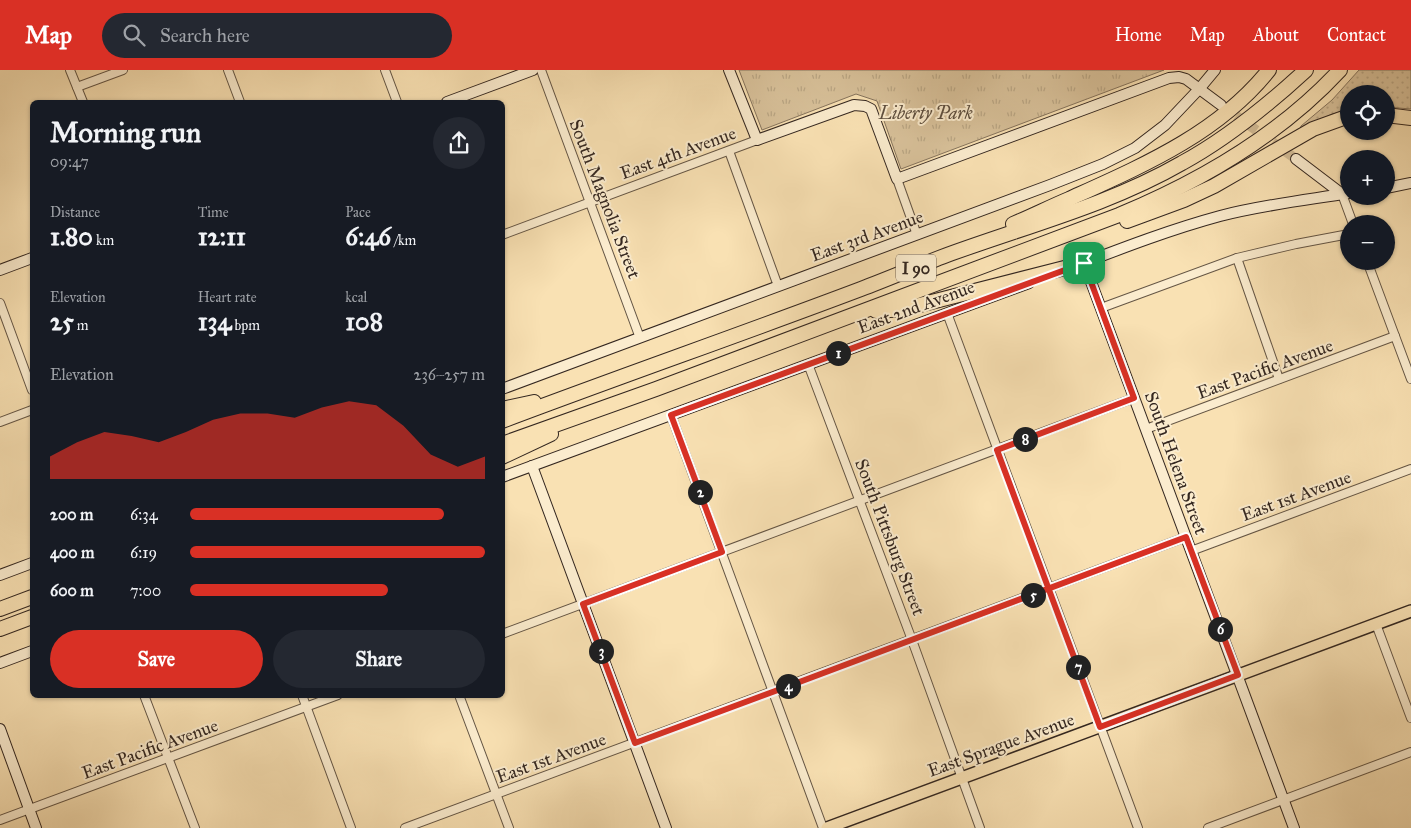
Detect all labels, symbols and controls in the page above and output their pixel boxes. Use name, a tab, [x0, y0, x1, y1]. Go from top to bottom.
search box	[102, 13, 452, 58]
text: Map	[25, 20, 72, 50]
icon: search	[120, 21, 148, 49]
text: Search here	[160, 24, 250, 47]
text: Home	[1115, 24, 1162, 46]
text: Map	[1190, 24, 1225, 46]
text: About	[1253, 24, 1299, 46]
text: Contact	[1327, 24, 1386, 46]
map controls	[1340, 85, 1395, 270]
button: locate	[1340, 85, 1395, 140]
park label: Liberty Park	[878, 102, 973, 124]
text: Morning run	[50, 115, 201, 150]
street label: South Magnolia Street	[564, 116, 646, 283]
button: share	[433, 117, 485, 169]
street label: East 4th Avenue	[617, 122, 739, 184]
button: +	[1340, 150, 1395, 205]
text: 09:47	[50, 152, 89, 171]
text: Distance	[50, 204, 100, 221]
text: Time	[198, 204, 229, 221]
text: Pace	[345, 204, 371, 221]
street label: East 3rd Avenue	[808, 205, 926, 267]
button: −	[1340, 215, 1395, 270]
text: 1.80	[50, 221, 93, 252]
text: 12:11	[198, 221, 246, 252]
text: 6:46	[345, 221, 391, 252]
text: km	[93, 232, 114, 249]
text: /km	[391, 232, 416, 249]
pin	[1063, 242, 1105, 284]
icon: arrive	[1070, 249, 1098, 277]
road number: I 90	[896, 254, 936, 282]
street label: East 2nd Avenue	[854, 276, 978, 338]
text: Elevation	[50, 289, 106, 306]
text: Heart rate	[198, 289, 257, 306]
text: kcal	[345, 289, 367, 306]
text: 25	[50, 306, 74, 337]
text: 134	[198, 306, 231, 337]
text: 108	[345, 306, 383, 337]
text: m	[74, 317, 89, 334]
text: bpm	[231, 317, 260, 334]
street label: East Pacific Avenue	[1194, 334, 1336, 404]
pin: 1	[826, 340, 850, 366]
text: 1	[836, 345, 841, 362]
text: Elevation	[50, 365, 114, 384]
text: 236–257 m	[413, 365, 485, 384]
street label: South Helena Street	[1140, 389, 1212, 538]
pin: 8	[1012, 426, 1038, 452]
text: 8	[1022, 431, 1029, 448]
street label: South Pittsburg Street	[849, 456, 930, 619]
street label: East 1st Avenue	[1238, 466, 1354, 526]
pin: 2	[688, 480, 712, 504]
text: 2	[697, 484, 704, 501]
text: 200 m	[50, 505, 93, 524]
text: 6:34	[130, 505, 158, 524]
text: 400 m	[50, 543, 94, 562]
text: 6:19	[130, 543, 157, 562]
text: 600 m	[50, 581, 94, 600]
text: 7:00	[130, 581, 161, 600]
pin: 5	[1020, 582, 1046, 608]
text: 5	[1030, 587, 1037, 604]
pin: 6	[1208, 616, 1232, 642]
text: 6	[1217, 621, 1224, 638]
button: Save	[50, 630, 263, 688]
button: Share	[273, 630, 485, 688]
pin: 3	[588, 638, 614, 664]
text: 3	[599, 643, 604, 660]
pin: 7	[1066, 654, 1090, 680]
text: 7	[1075, 659, 1082, 676]
pin: 4	[776, 674, 800, 698]
text: 4	[785, 678, 792, 695]
street label: East Sprague Avenue	[925, 708, 1078, 783]
street label: East Pacific Avenue	[79, 714, 221, 784]
street label: East 1st Avenue	[493, 728, 609, 788]

